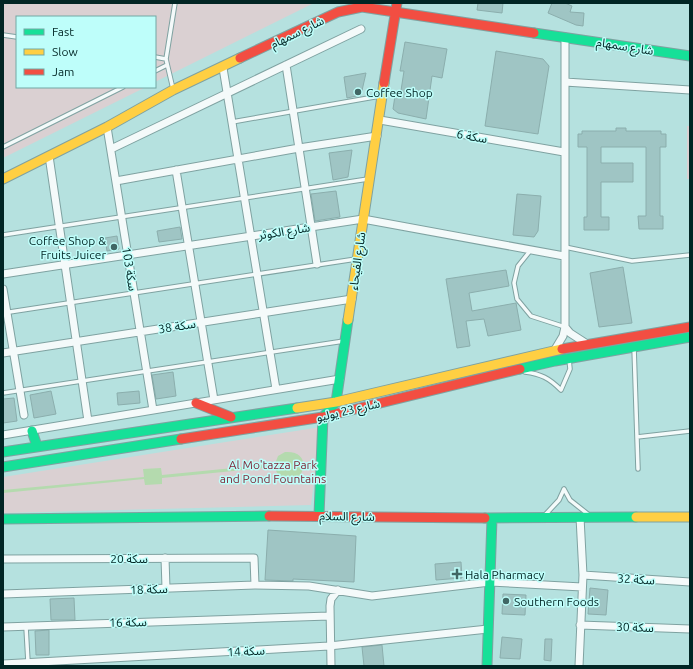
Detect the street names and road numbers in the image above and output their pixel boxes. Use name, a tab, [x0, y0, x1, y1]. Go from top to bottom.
street label: شارع سمهام	[268, 13, 327, 53]
street label: شارع سمهام	[595, 35, 655, 60]
street label: سكة 6	[456, 127, 488, 145]
street label: شارع الكوثر	[256, 220, 311, 245]
street label: شارع الفيحاء	[346, 231, 370, 291]
street label: سكة 103	[120, 246, 140, 292]
street label: سكة 38	[157, 317, 197, 335]
street label: شارع 23 يوليو	[315, 396, 382, 427]
street label: شارع السلام	[319, 509, 375, 526]
street label: سكة 20	[110, 552, 148, 565]
street label: سكة 32	[617, 572, 655, 586]
street label: سكة 18	[130, 582, 168, 596]
street label: سكة 16	[109, 615, 147, 629]
street label: سكة 30	[616, 620, 654, 634]
street label: سكة 14	[227, 644, 265, 658]

